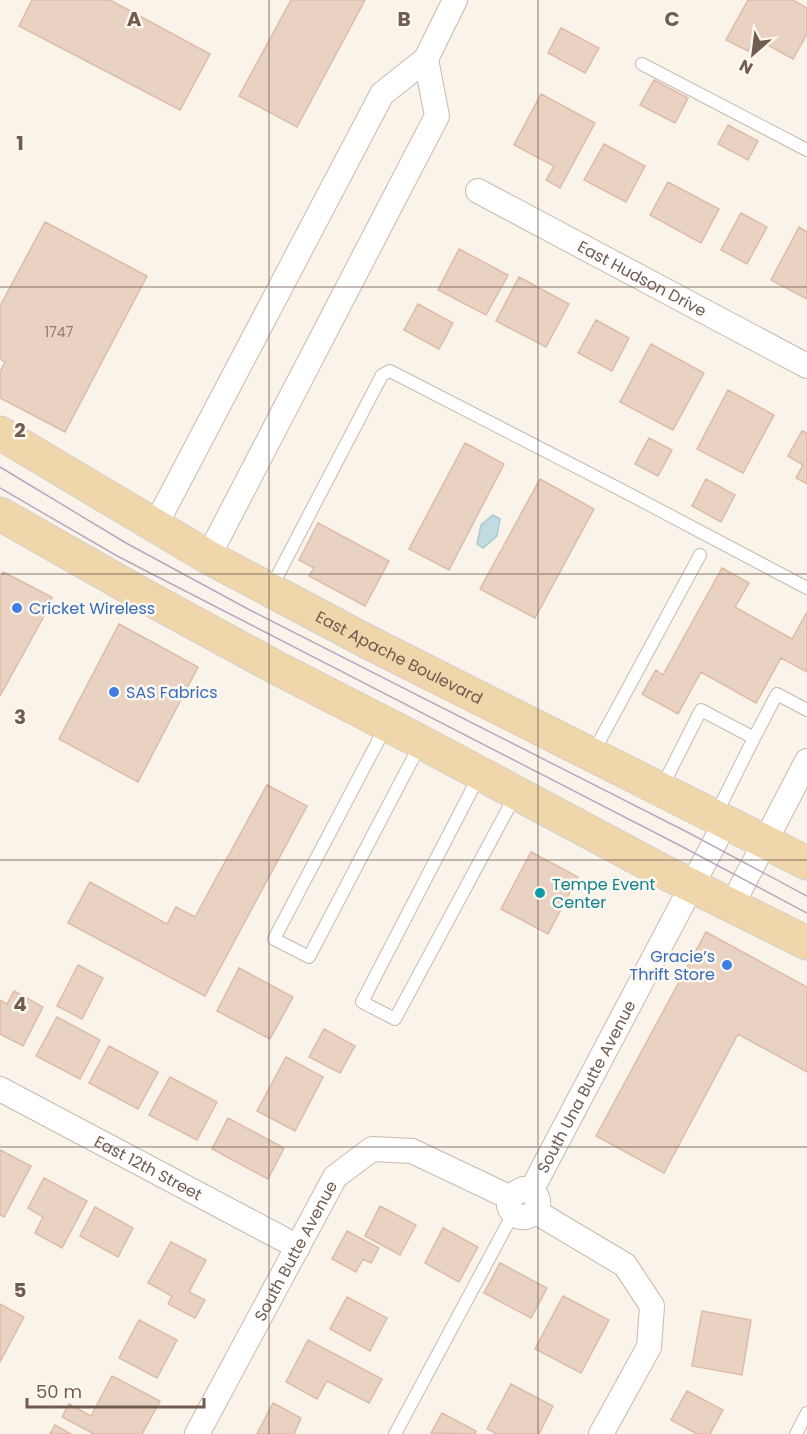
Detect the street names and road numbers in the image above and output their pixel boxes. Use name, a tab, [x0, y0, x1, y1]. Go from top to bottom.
street label: East Hudson Drive	[574, 235, 711, 322]
street label: East Apache Boulevard	[312, 605, 487, 709]
street label: South Una Butte Avenue	[531, 996, 641, 1177]
street label: East 12th Street	[90, 1130, 207, 1206]
street label: South Butte Avenue	[248, 1176, 343, 1325]

